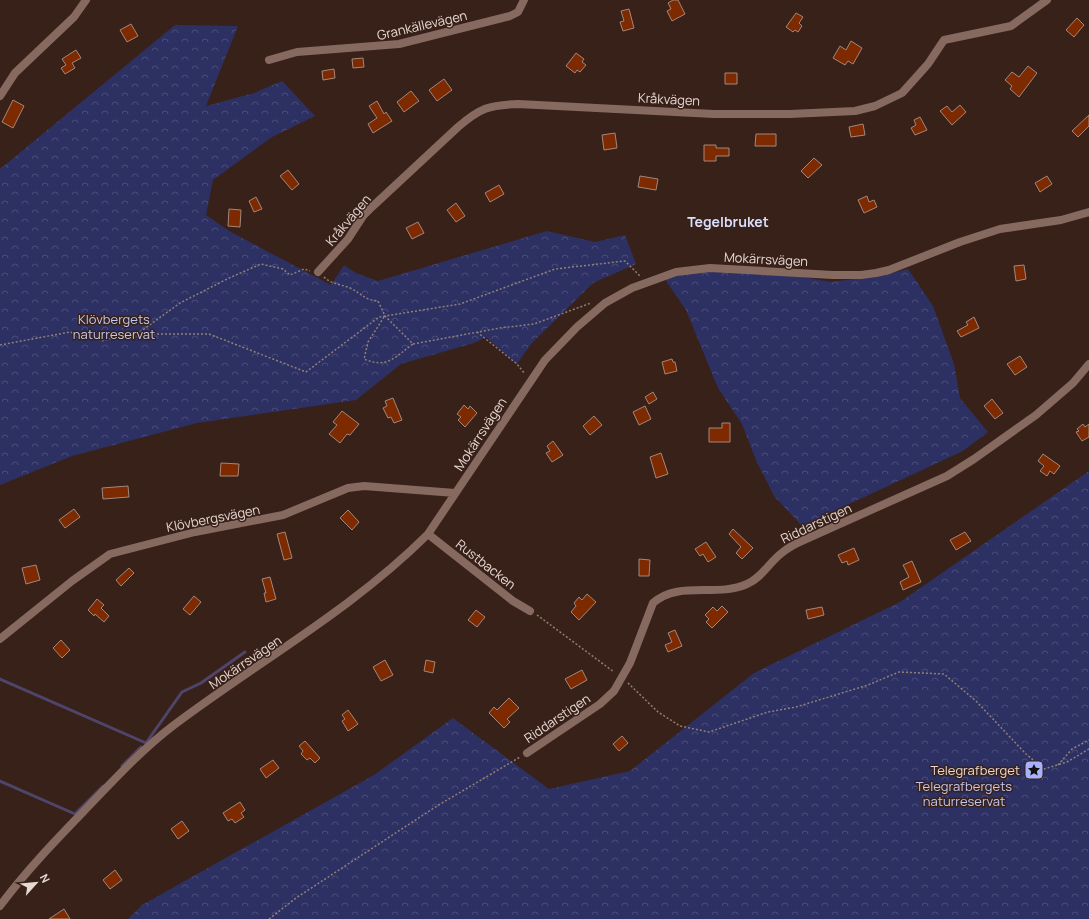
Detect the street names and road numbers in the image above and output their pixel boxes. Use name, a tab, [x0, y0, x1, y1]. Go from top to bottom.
street label: Grankällevägen	[375, 6, 469, 44]
street label: Kråkvägen	[638, 88, 700, 110]
street label: Kråkvägen	[321, 190, 375, 250]
street label: Mokärrsvägen	[723, 248, 809, 270]
street label: Mokärrsvägen	[450, 394, 510, 474]
street label: Riddarstigen	[778, 499, 854, 547]
street label: Klövbergsvägen	[165, 500, 261, 536]
street label: Rustbacken	[452, 535, 520, 593]
street label: Mokärrsvägen	[205, 631, 285, 693]
street label: Riddarstigen	[520, 689, 594, 747]

